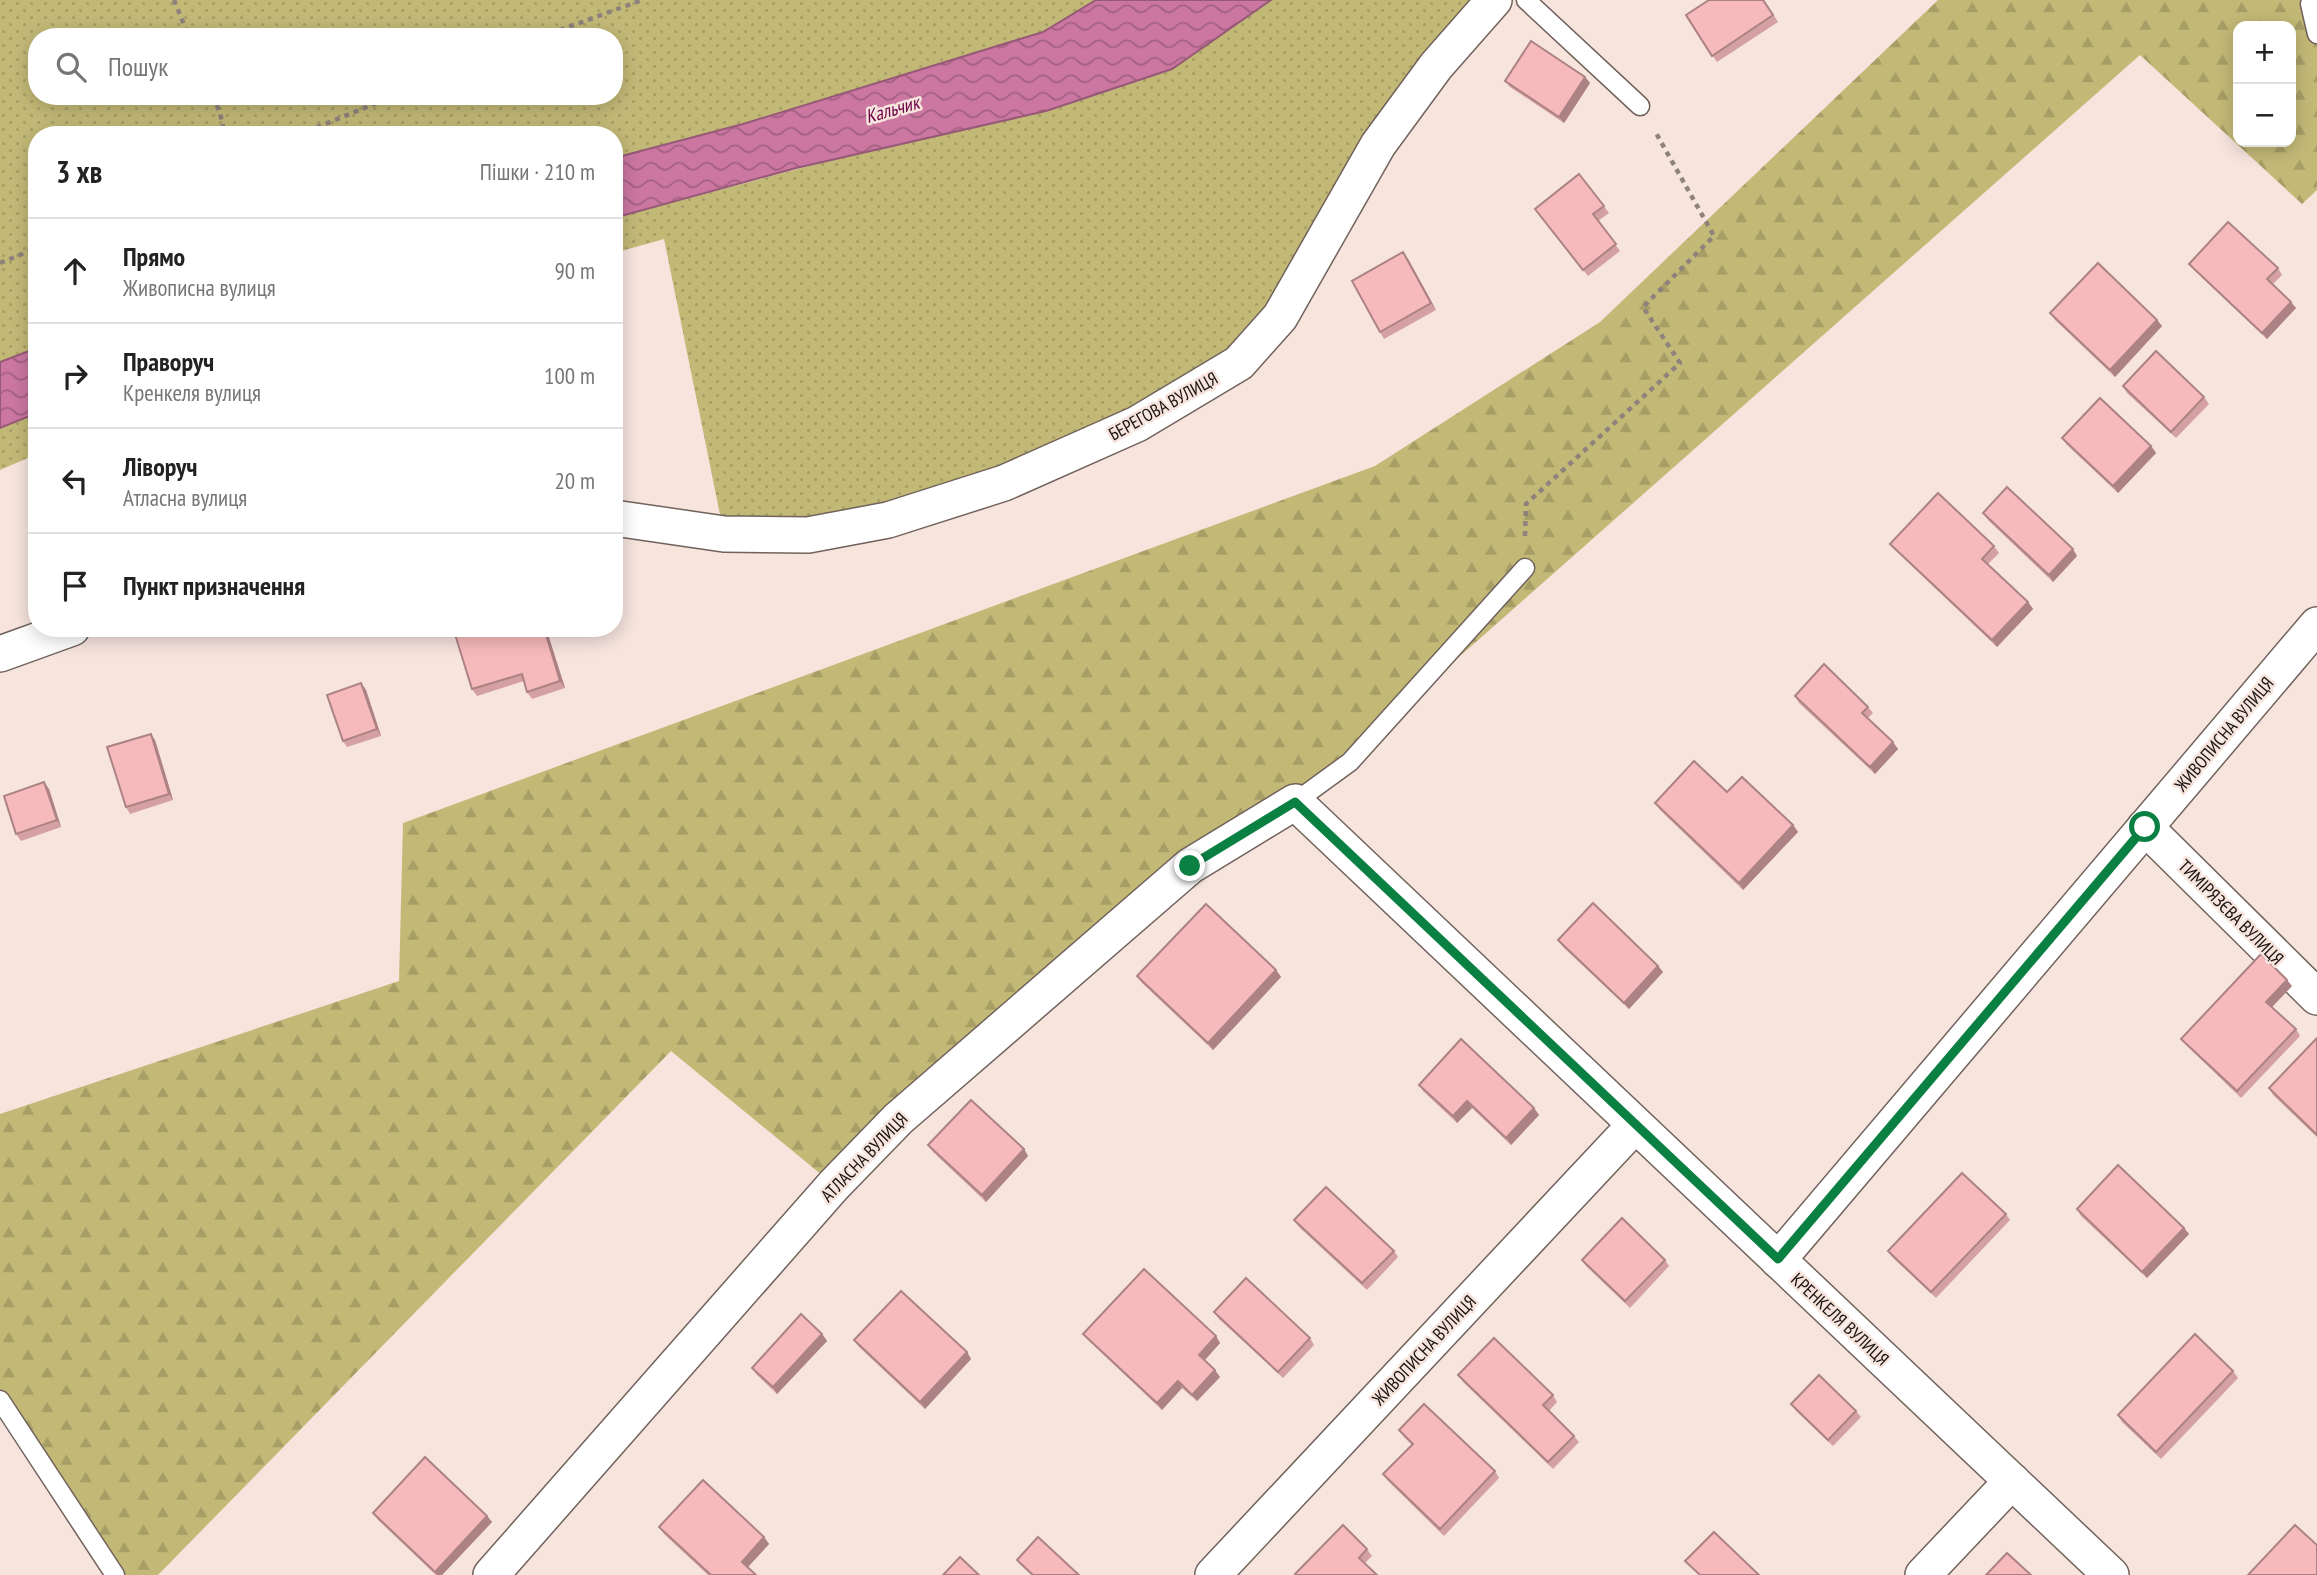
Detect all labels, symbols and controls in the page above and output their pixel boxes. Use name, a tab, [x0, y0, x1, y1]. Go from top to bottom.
map controls	[2233, 21, 2296, 147]
button: +	[2233, 21, 2296, 84]
search box	[28, 28, 623, 105]
icon: search	[52, 48, 90, 86]
text: Пошук	[108, 50, 168, 83]
button: −	[2233, 84, 2296, 147]
water label: Кальчик	[862, 89, 924, 128]
text: 3 хв	[56, 152, 102, 191]
text: Пішки · 210 m	[480, 157, 595, 186]
text: Прямо	[123, 240, 185, 273]
icon: ahead	[56, 252, 94, 290]
text: 90 m	[554, 256, 595, 285]
text: Живописна вулиця	[123, 273, 276, 302]
text: Праворуч	[123, 345, 214, 378]
icon: right	[56, 357, 94, 395]
text: 100 m	[544, 361, 595, 390]
street label: БЕРЕГОВА ВУЛИЦЯ	[1104, 367, 1222, 445]
text: Кренкеля вулиця	[123, 378, 261, 407]
text: Ліворуч	[123, 450, 197, 483]
icon: left	[56, 462, 94, 500]
text: 20 m	[554, 466, 595, 495]
text: Атласна вулиця	[123, 483, 247, 512]
icon: arrive	[56, 567, 94, 605]
text: Пункт призначення	[123, 569, 305, 602]
street label: ЖИВОПИСНА ВУЛИЦЯ	[2169, 672, 2279, 797]
route start	[2129, 811, 2160, 842]
route end	[1174, 850, 1205, 881]
street label: ТИМІРЯЗЄВА ВУЛИЦЯ	[2173, 854, 2289, 970]
street label: АТЛАСНА ВУЛИЦЯ	[816, 1107, 912, 1207]
street label: КРЕНКЕЛЯ ВУЛИЦЯ	[1786, 1268, 1894, 1370]
street label: ЖИВОПИСНА ВУЛИЦЯ	[1366, 1290, 1481, 1411]

